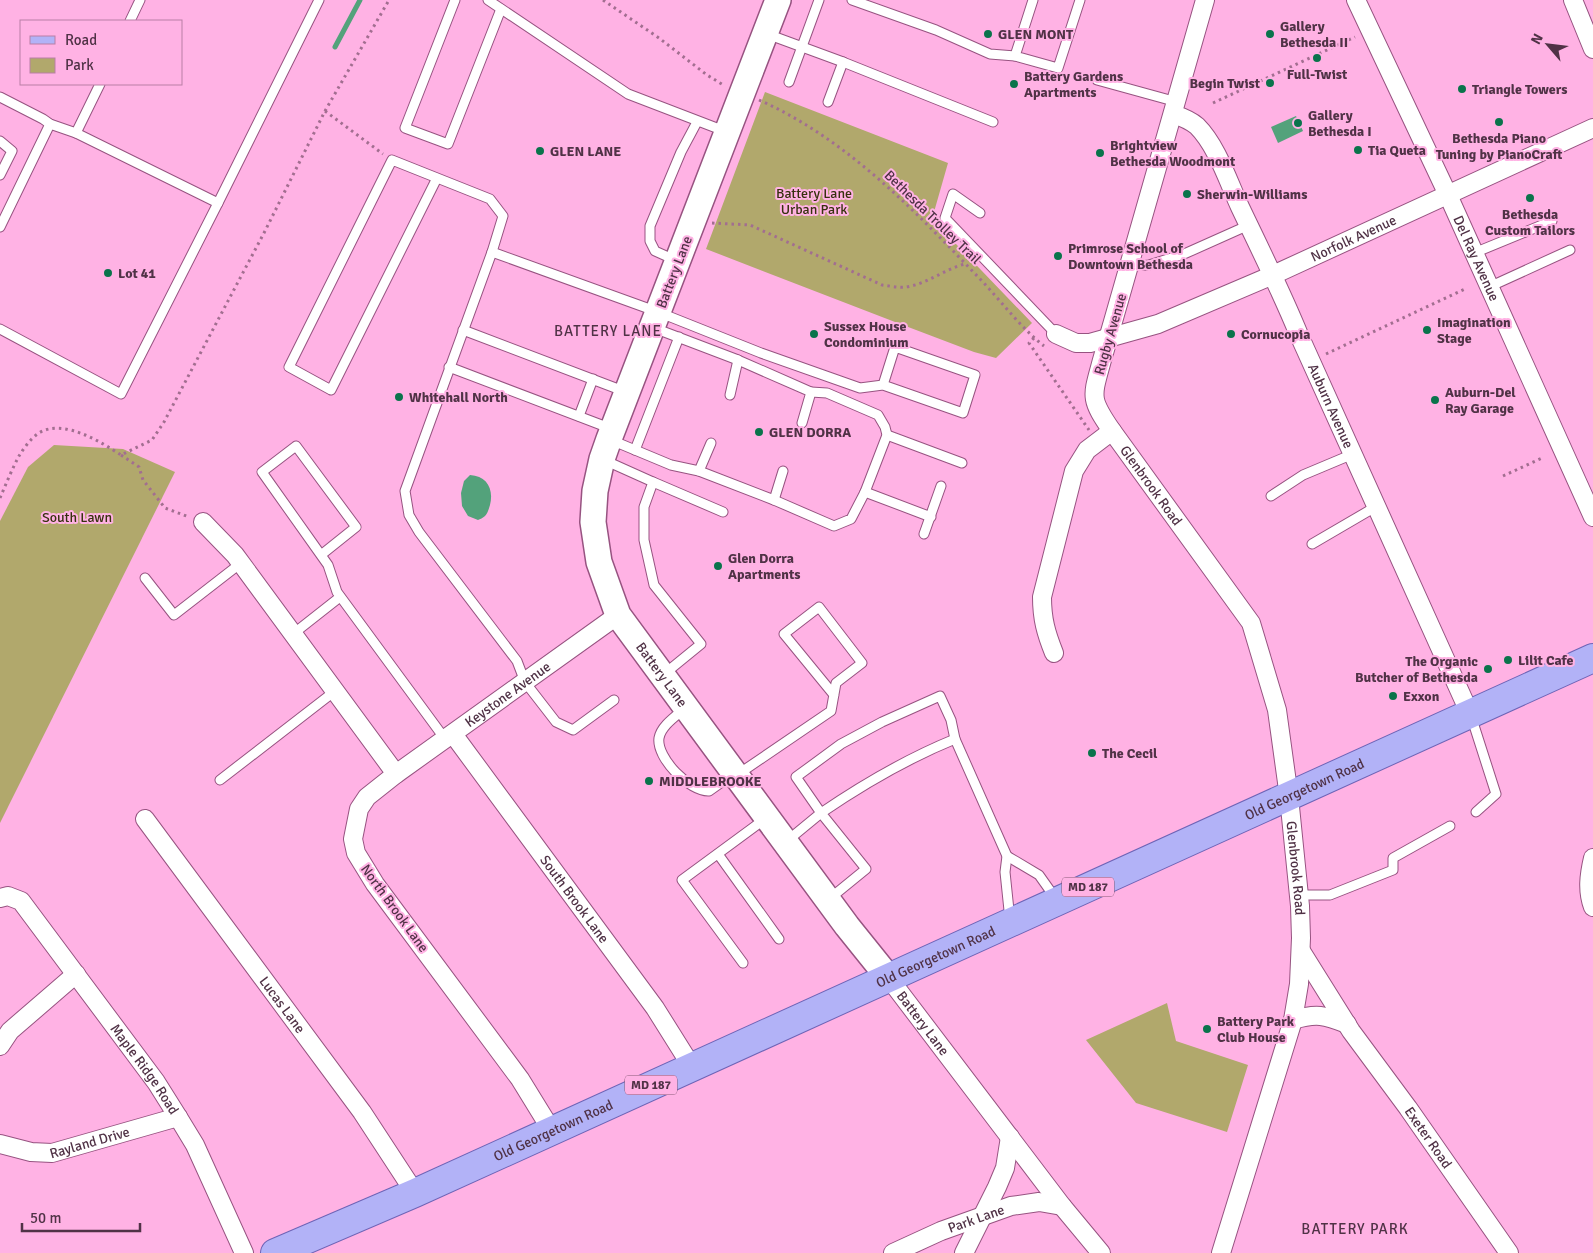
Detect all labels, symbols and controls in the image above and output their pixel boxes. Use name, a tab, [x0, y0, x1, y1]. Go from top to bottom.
place label: Gallery Bethesda II	[1280, 18, 1348, 51]
legend	[20, 20, 182, 85]
north arrow	[1523, 20, 1573, 70]
place label: GLEN MONT	[998, 26, 1074, 43]
marker: GLEN MONT	[982, 28, 994, 40]
marker: Gallery Bethesda II	[1264, 28, 1276, 40]
text: Road	[65, 31, 97, 49]
text: N	[1527, 31, 1547, 47]
marker: Full-Twist	[1311, 52, 1323, 64]
text: Park	[65, 56, 94, 74]
place label: Full-Twist	[1287, 66, 1348, 83]
place label: Battery Gardens Apartments	[1024, 68, 1123, 101]
place label: Begin Twist	[1189, 75, 1261, 92]
marker: Begin Twist	[1264, 77, 1276, 89]
marker: Battery Gardens Apartments	[1008, 78, 1020, 90]
place label: Triangle Towers	[1472, 81, 1568, 98]
marker: Triangle Towers	[1456, 83, 1468, 95]
place label: Gallery Bethesda I	[1308, 107, 1372, 140]
marker: Bethesda Piano Tuning by PianoCraft	[1493, 116, 1505, 128]
marker: Gallery Bethesda I	[1292, 117, 1304, 129]
place label: Bethesda Piano Tuning by PianoCraft	[1436, 130, 1563, 163]
place label: Brightview Bethesda Woodmont	[1110, 137, 1236, 170]
place label: Tia Queta	[1368, 142, 1426, 159]
place label: GLEN LANE	[550, 143, 621, 160]
marker: Tia Queta	[1352, 144, 1364, 156]
marker: GLEN LANE	[534, 145, 546, 157]
marker: Brightview Bethesda Woodmont	[1094, 147, 1106, 159]
street label: Bethesda Trolley Trail	[881, 167, 985, 268]
park label: Battery Lane Urban Park	[776, 185, 852, 218]
place label: Sherwin-Williams	[1197, 186, 1307, 203]
marker: Sherwin-Williams	[1181, 188, 1193, 200]
marker: Bethesda Custom Tailors	[1524, 192, 1536, 204]
place label: Bethesda Custom Tailors	[1485, 206, 1575, 239]
street label: Norfolk Avenue	[1308, 212, 1399, 266]
street label: Del Ray Avenue	[1449, 213, 1503, 304]
street label: Battery Lane	[653, 234, 696, 311]
place label: Primrose School of Downtown Bethesda	[1068, 240, 1193, 273]
marker: Primrose School of Downtown Bethesda	[1052, 250, 1064, 262]
place label: Lot 41	[118, 265, 156, 282]
marker: Lot 41	[102, 267, 114, 279]
street label: Rugby Avenue	[1091, 291, 1130, 377]
place label: Imagination Stage	[1437, 314, 1511, 347]
place label: Sussex House Condominium	[824, 318, 909, 351]
district label: BATTERY LANE	[554, 322, 662, 340]
marker: Imagination Stage	[1421, 324, 1433, 336]
place label: Cornucopia	[1241, 326, 1310, 343]
marker: Sussex House Condominium	[808, 328, 820, 340]
marker: Cornucopia	[1225, 328, 1237, 340]
street label: Auburn Avenue	[1304, 361, 1357, 451]
place label: Auburn-Del Ray Garage	[1445, 384, 1516, 417]
place label: Whitehall North	[409, 389, 508, 406]
marker: Whitehall North	[393, 391, 405, 403]
marker: Auburn-Del Ray Garage	[1429, 394, 1441, 406]
place label: GLEN DORRA	[769, 424, 851, 441]
marker: GLEN DORRA	[753, 426, 765, 438]
street label: Glenbrook Road	[1116, 442, 1186, 529]
park label: South Lawn	[42, 509, 112, 526]
place label: Glen Dorra Apartments	[728, 550, 800, 583]
marker: Glen Dorra Apartments	[712, 560, 724, 572]
street label: Battery Lane	[632, 639, 691, 710]
place label: Lilit Cafe	[1518, 652, 1574, 669]
place label: The Organic Butcher of Bethesda	[1355, 653, 1478, 686]
marker: Lilit Cafe	[1502, 654, 1514, 666]
street label: Keystone Avenue	[462, 658, 554, 731]
marker: The Organic Butcher of Bethesda	[1482, 663, 1494, 675]
place label: Exxon	[1403, 688, 1440, 705]
marker: Exxon	[1387, 690, 1399, 702]
place label: The Cecil	[1102, 745, 1158, 762]
marker: The Cecil	[1086, 747, 1098, 759]
street label: Old Georgetown Road	[1242, 755, 1367, 824]
place label: MIDDLEBROOKE	[659, 773, 762, 790]
marker: MIDDLEBROOKE	[643, 775, 655, 787]
street label: Glenbrook Road	[1282, 820, 1308, 915]
street label: South Brook Lane	[536, 852, 612, 947]
street label: North Brook Lane	[357, 861, 432, 956]
road number: MD 187	[1062, 878, 1114, 896]
street label: Old Georgetown Road	[873, 923, 998, 992]
street label: Lucas Lane	[255, 973, 309, 1037]
street label: Battery Lane	[893, 988, 953, 1059]
place label: Battery Park Club House	[1217, 1013, 1295, 1046]
street label: Maple Ridge Road	[107, 1021, 182, 1118]
marker: Battery Park Club House	[1201, 1023, 1213, 1035]
road number: MD 187	[625, 1076, 677, 1094]
street label: Old Georgetown Road	[491, 1096, 616, 1165]
street label: Exeter Road	[1401, 1104, 1455, 1172]
street label: Rayland Drive	[48, 1123, 132, 1162]
scale bar	[22, 1200, 140, 1232]
street label: Park Lane	[946, 1201, 1007, 1237]
text: 50 m	[30, 1209, 61, 1227]
district label: BATTERY PARK	[1301, 1220, 1409, 1238]

